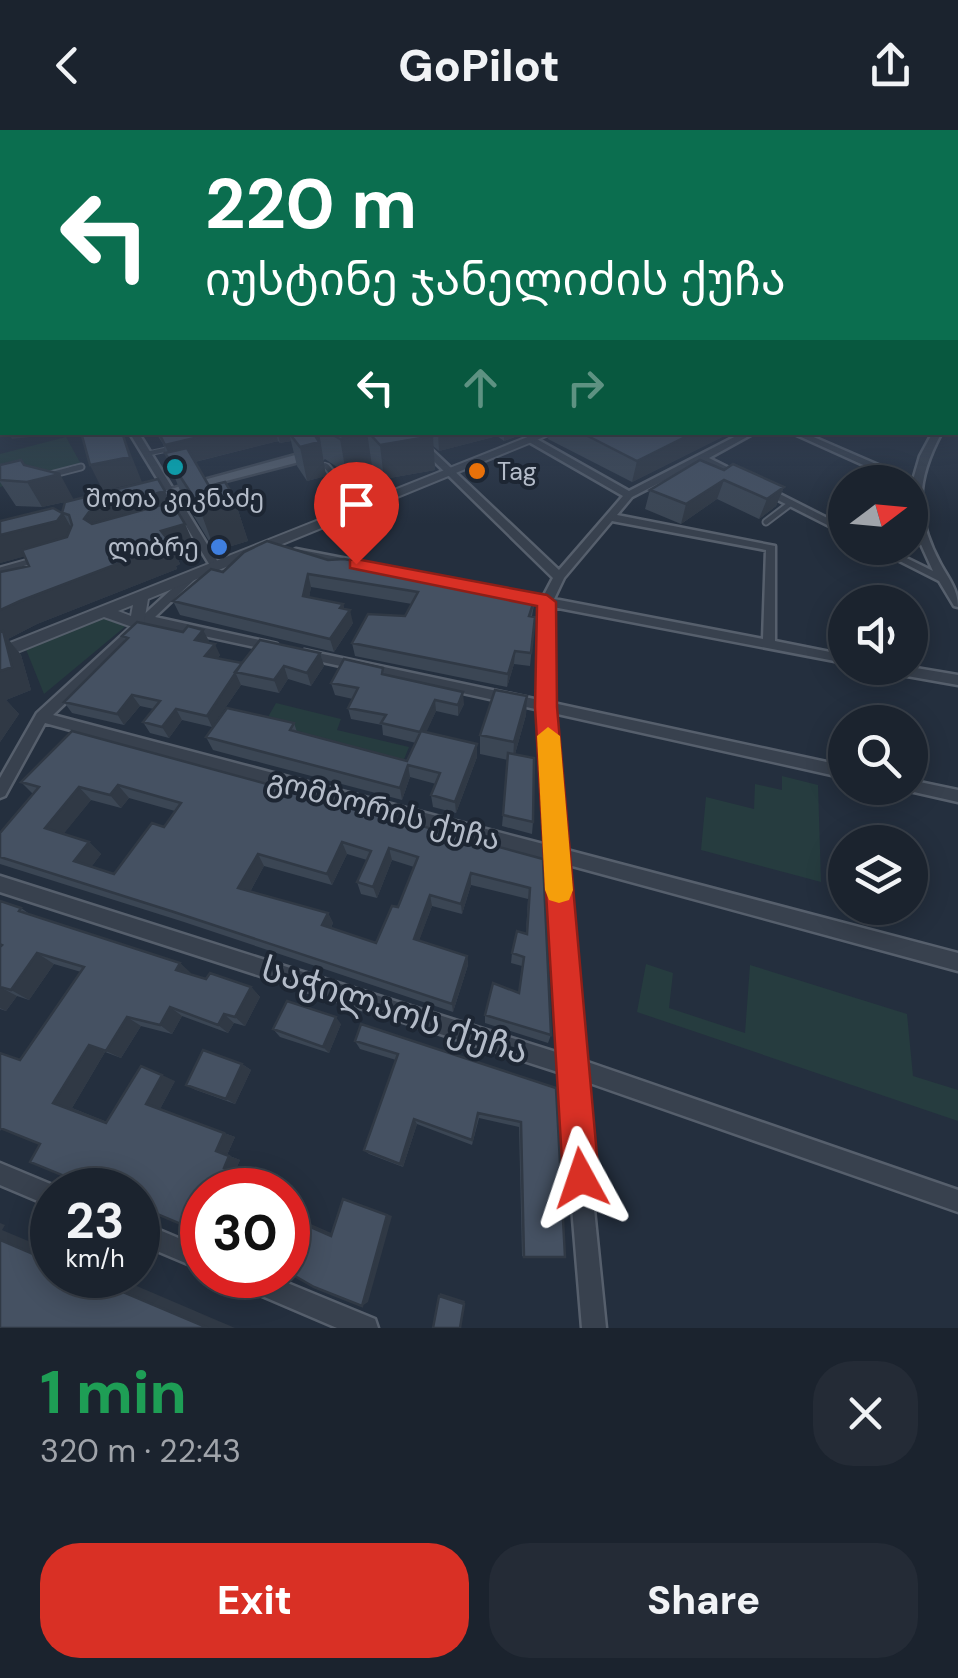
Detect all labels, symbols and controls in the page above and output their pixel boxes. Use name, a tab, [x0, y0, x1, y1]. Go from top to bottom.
text: GoPilot	[398, 36, 560, 95]
icon: back	[40, 38, 95, 93]
icon: share	[863, 38, 918, 93]
text: 220 m	[205, 159, 417, 250]
icon: left	[40, 170, 170, 300]
text: იუსტინე ჯანელიძის ქუჩა	[205, 250, 786, 309]
icon: left	[348, 360, 403, 415]
icon: ahead	[453, 360, 508, 415]
icon: right	[558, 360, 613, 415]
place label: Tag	[497, 455, 537, 488]
marker: შოთა კიკნაძე	[164, 456, 186, 478]
marker: Tag	[466, 460, 488, 482]
pin	[314, 462, 399, 565]
north arrow	[828, 465, 928, 565]
map controls	[828, 465, 928, 925]
icon: arrive	[329, 477, 384, 532]
place label: შოთა კიკნაძე	[86, 482, 264, 515]
place label: ლიბრე	[108, 531, 199, 564]
marker: ლიბრე	[208, 536, 230, 558]
button: sound	[828, 585, 928, 685]
button: search	[828, 705, 928, 805]
street label: გომბორის ქუჩა	[263, 760, 505, 859]
button: layers	[828, 825, 928, 925]
street label: საჭილაოს ქუჩა	[256, 945, 534, 1075]
position arrow	[529, 1126, 633, 1230]
speed limit sign: 30	[180, 1168, 310, 1298]
text: 23	[66, 1188, 125, 1254]
text: km/h	[65, 1242, 125, 1275]
text: 1 min	[40, 1353, 187, 1432]
button: close	[813, 1361, 918, 1466]
text: 320 m · 22:43	[40, 1430, 241, 1472]
button: Exit	[40, 1543, 469, 1658]
button: Share	[489, 1543, 918, 1658]

